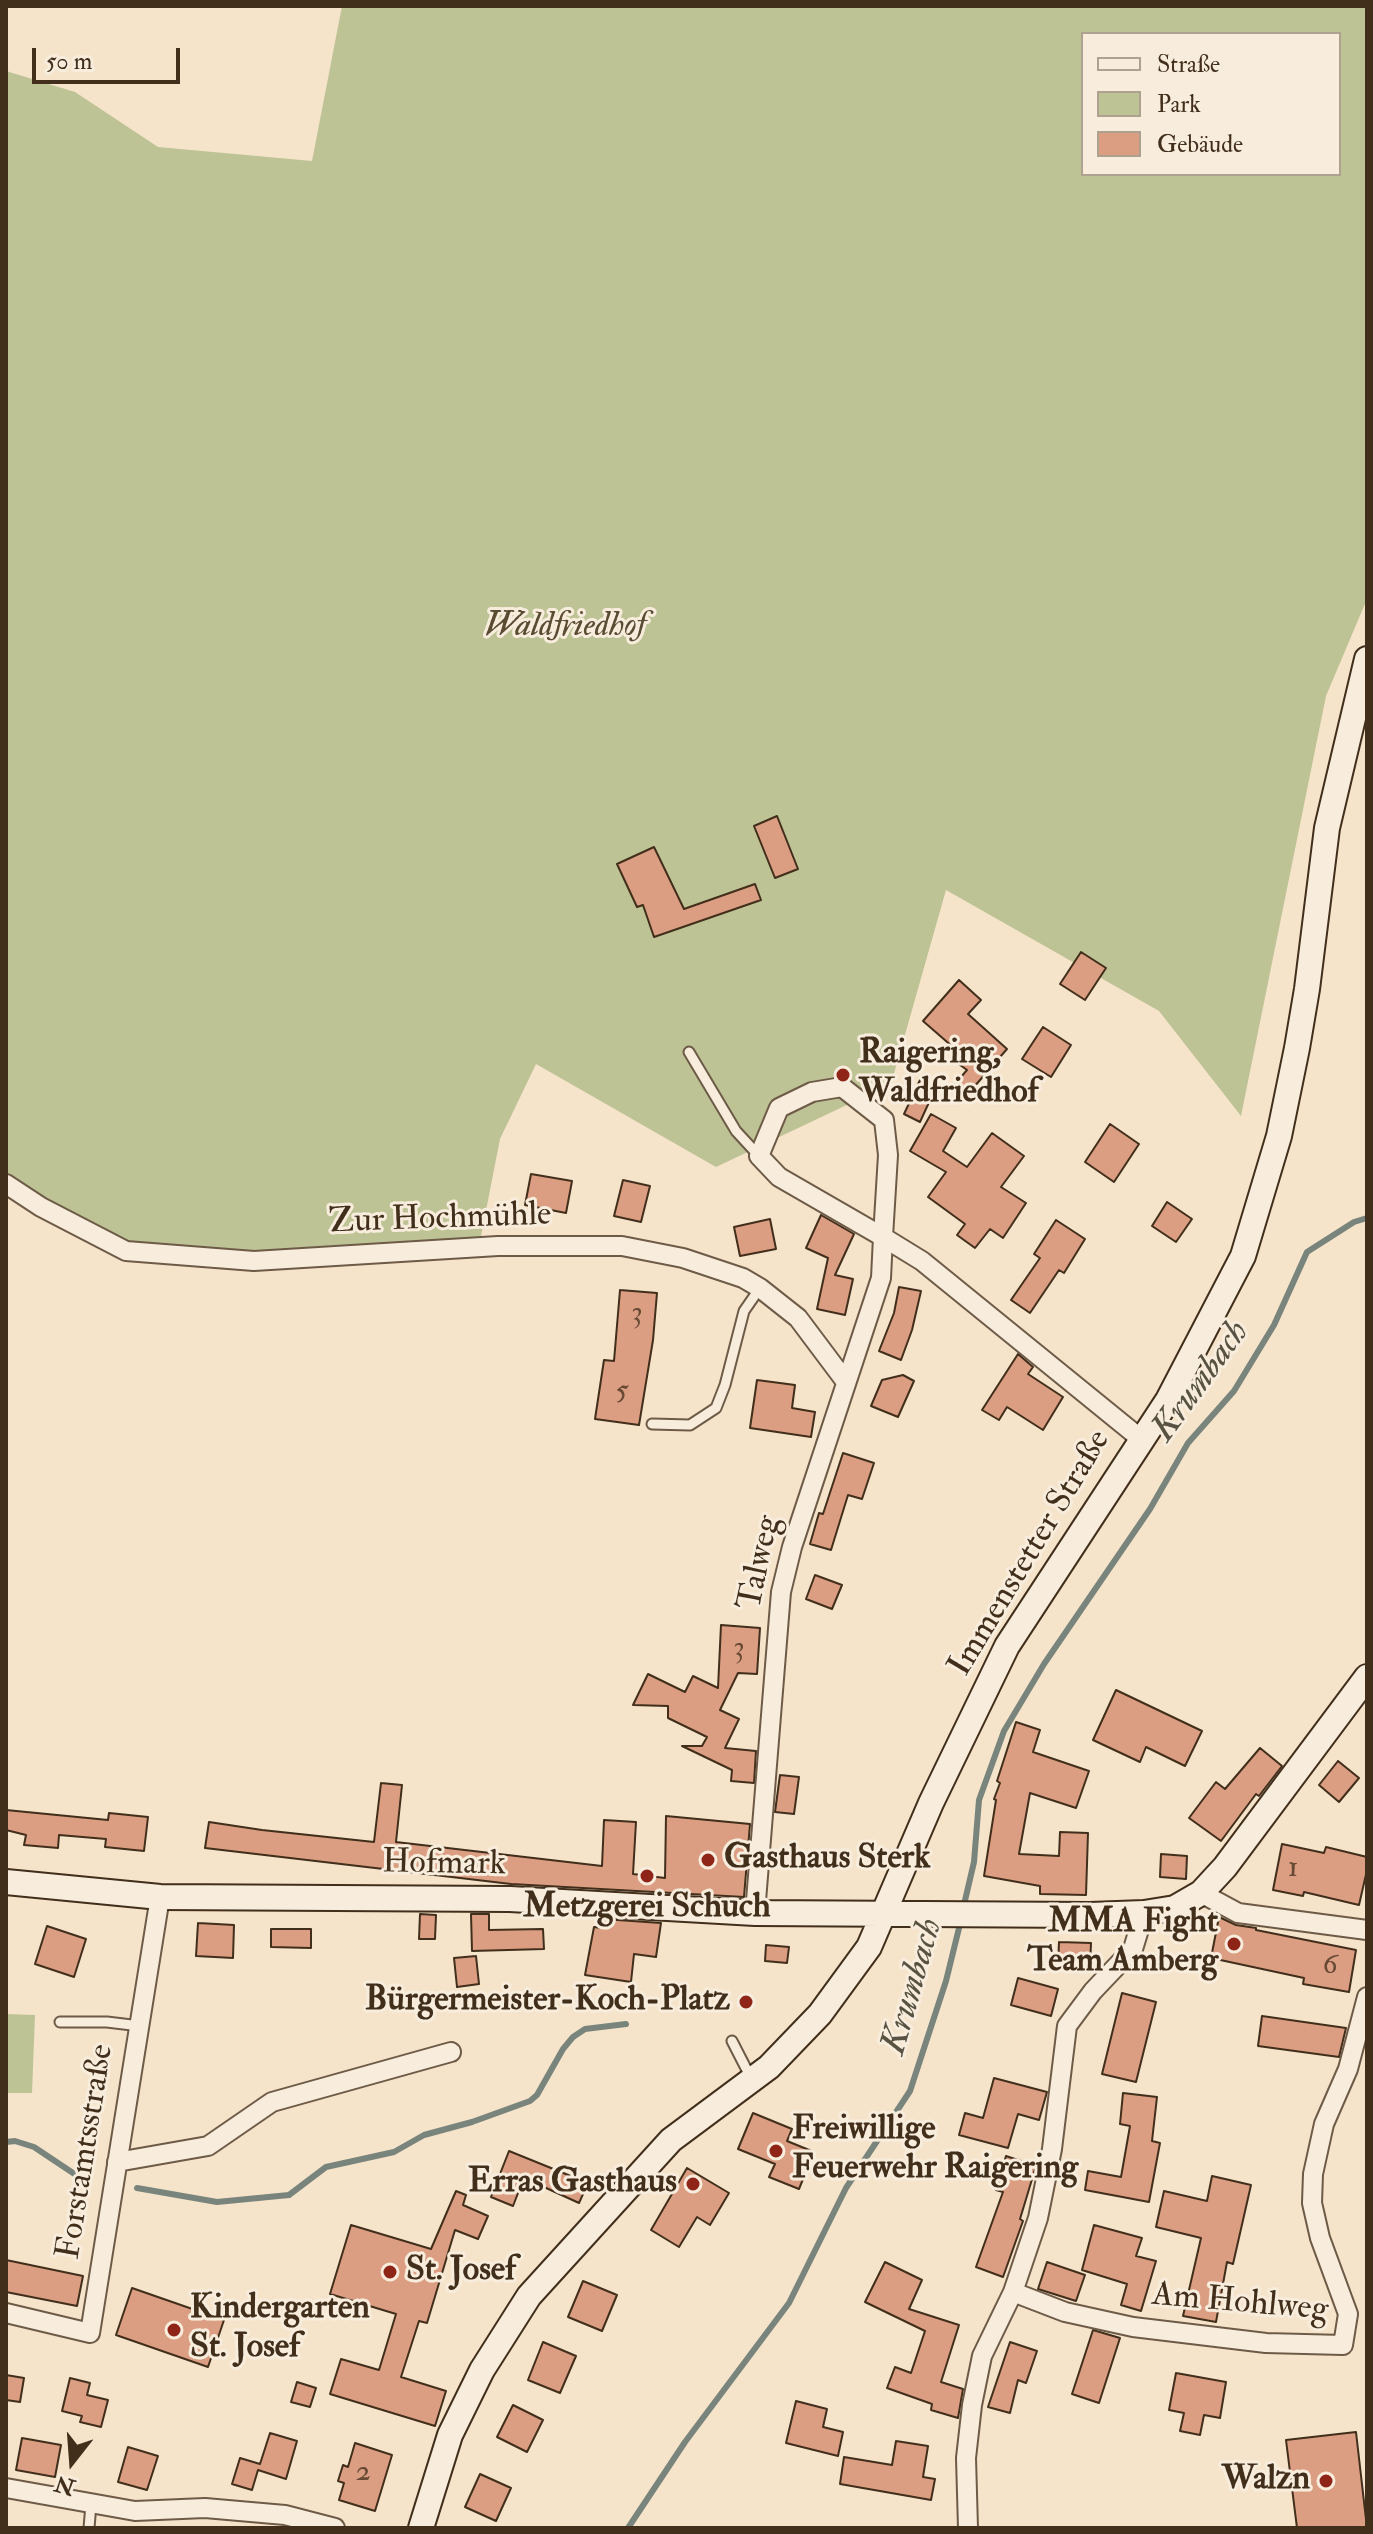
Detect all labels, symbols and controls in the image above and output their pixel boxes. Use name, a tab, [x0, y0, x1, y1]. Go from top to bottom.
scale bar	[36, 32, 184, 82]
legend	[1081, 32, 1341, 176]
text: 50 m	[46, 46, 92, 77]
text: Straße	[1157, 49, 1220, 80]
text: Park	[1157, 89, 1201, 120]
text: Gebäude	[1157, 129, 1243, 160]
park label: Waldfriedhof	[484, 608, 646, 648]
place label: Raigering, Waldfriedhof	[859, 1035, 1039, 1114]
marker: Raigering, Waldfriedhof	[834, 1066, 852, 1084]
street label: Zur Hochmühle	[328, 1196, 552, 1244]
house number: 3	[631, 1297, 643, 1333]
water label: Krumbach	[1144, 1313, 1260, 1451]
house number: 5	[615, 1375, 629, 1411]
street label: Immenstetter Straße	[941, 1423, 1121, 1685]
street label: Talweg	[731, 1512, 791, 1614]
house number: 3	[733, 1632, 745, 1668]
place label: Gasthaus Sterk	[724, 1840, 930, 1880]
street label: Hofmark	[382, 1844, 506, 1886]
marker: Gasthaus Sterk	[699, 1851, 717, 1869]
house number: 1	[1288, 1852, 1298, 1888]
marker: Metzgerei Schuch	[638, 1867, 656, 1885]
place label: Metzgerei Schuch	[523, 1889, 771, 1929]
place label: MMA Fight Team Amberg	[1027, 1904, 1218, 1984]
water label: Krumbach	[874, 1914, 954, 2060]
marker: MMA Fight Team Amberg	[1225, 1935, 1243, 1953]
house number: 6	[1322, 1949, 1338, 1985]
place label: Bürgermeister-Koch-Platz	[365, 1982, 730, 2022]
marker: Bürgermeister-Koch-Platz	[737, 1993, 755, 2011]
street label: Forstamtsstraße	[50, 2042, 124, 2262]
place label: Freiwillige Feuerwehr Raigering	[792, 2111, 1078, 2190]
marker: Freiwillige Feuerwehr Raigering	[767, 2142, 785, 2160]
place label: Erras Gasthaus	[468, 2164, 677, 2204]
marker: Erras Gasthaus	[684, 2175, 702, 2193]
place label: St. Josef	[406, 2252, 516, 2292]
marker: St. Josef	[381, 2263, 399, 2281]
street label: Am Hohlweg	[1150, 2276, 1330, 2332]
place label: Kindergarten St. Josef	[190, 2290, 370, 2370]
marker: Kindergarten St. Josef	[165, 2321, 183, 2339]
north arrow	[32, 2422, 112, 2502]
house number: 2	[355, 2456, 371, 2492]
place label: Walzn	[1222, 2461, 1310, 2501]
text: N	[51, 2469, 79, 2501]
marker: Walzn	[1317, 2472, 1335, 2490]

